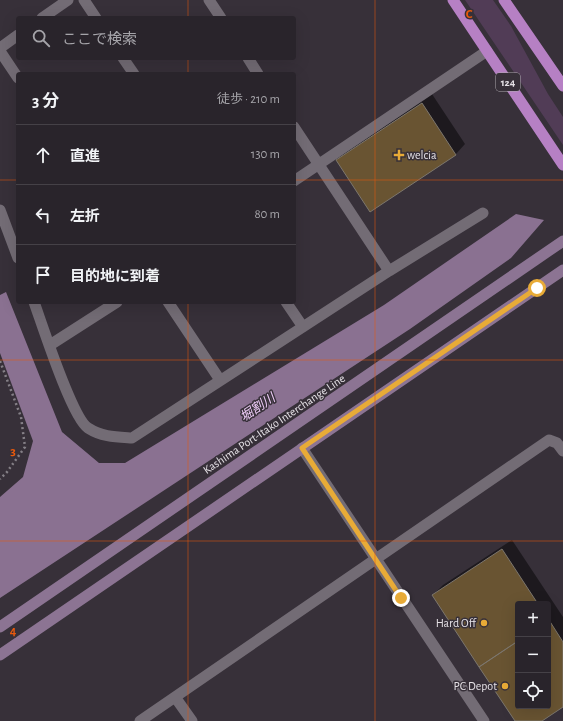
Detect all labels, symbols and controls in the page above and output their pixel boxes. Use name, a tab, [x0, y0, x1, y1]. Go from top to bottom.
text: C	[466, 8, 473, 21]
search box	[16, 16, 296, 60]
icon: search	[30, 27, 52, 49]
text: ここで検索	[62, 32, 137, 47]
road number: 124	[496, 73, 520, 91]
text: 3 分	[32, 92, 59, 109]
text: 徒歩 · 210 m	[217, 93, 280, 106]
icon: ahead	[32, 144, 54, 166]
text: 130 m	[251, 148, 280, 161]
text: 直進	[70, 149, 100, 164]
place label: welcia	[407, 149, 437, 161]
marker: welcia	[394, 150, 404, 160]
icon: left	[32, 204, 54, 226]
text: 80 m	[254, 208, 280, 221]
text: 左折	[70, 209, 100, 224]
icon: arrive	[32, 264, 54, 286]
text: 目的地に到着	[70, 269, 160, 284]
route start	[528, 279, 546, 297]
street label: Kashima Port-Itako Interchange Line	[201, 372, 347, 476]
water label: 堀割川	[238, 390, 279, 424]
text: 3	[10, 445, 16, 458]
route end	[392, 589, 410, 607]
map controls	[515, 601, 551, 709]
button: +	[515, 601, 551, 637]
place label: Hard Off	[436, 617, 477, 629]
marker: Hard Off	[479, 618, 489, 628]
text: 4	[10, 625, 17, 638]
button: −	[515, 637, 551, 673]
button: locate	[515, 673, 551, 709]
place label: PC Depot	[453, 680, 497, 692]
marker: PC Depot	[500, 681, 510, 691]

